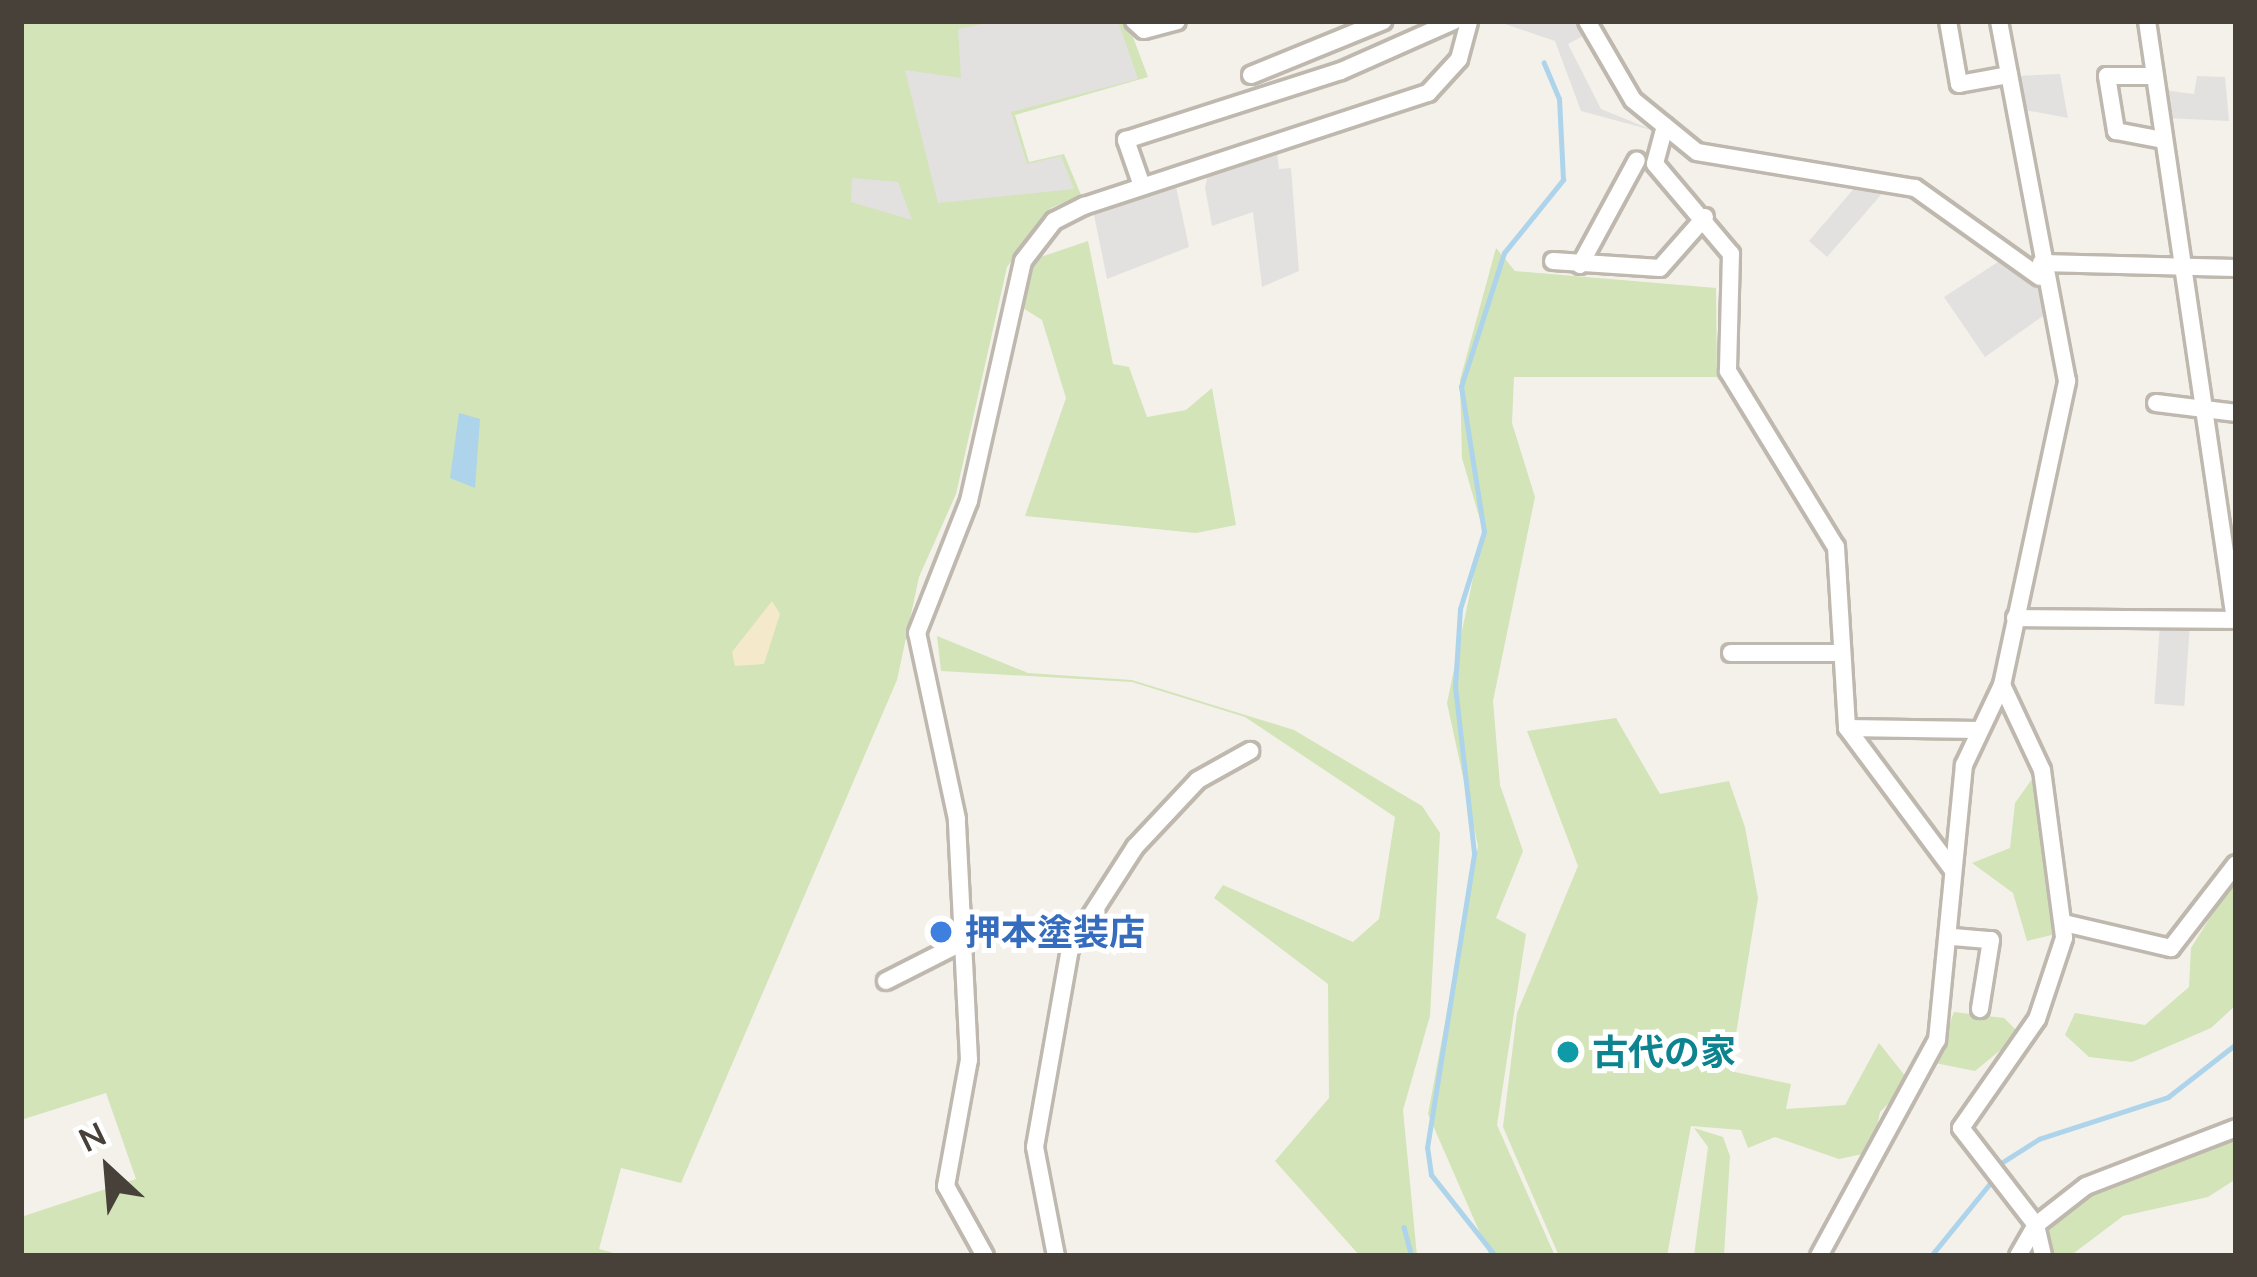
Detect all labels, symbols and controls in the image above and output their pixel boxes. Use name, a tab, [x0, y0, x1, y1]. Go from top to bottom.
place label: 押本塗装店	[965, 910, 1145, 954]
marker: 押本塗装店	[928, 919, 954, 945]
place label: 古代の家	[1592, 1030, 1736, 1074]
marker: 古代の家	[1555, 1039, 1581, 1065]
north arrow	[48, 1109, 168, 1229]
text: N	[72, 1112, 112, 1160]

